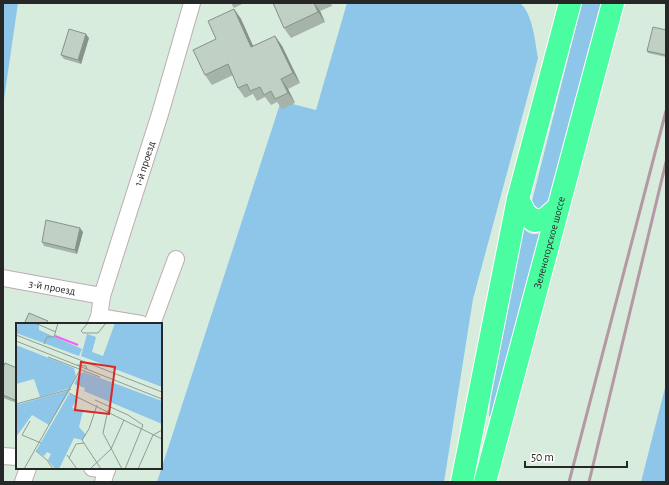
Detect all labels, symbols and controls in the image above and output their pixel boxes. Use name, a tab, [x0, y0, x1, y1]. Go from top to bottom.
street label: 1-й проезд	[132, 139, 157, 187]
street label: Зеленогорское шоссе	[532, 195, 567, 290]
street label: 3-й проезд	[28, 278, 77, 297]
inset map	[16, 323, 162, 469]
scale bar	[525, 443, 627, 469]
text: 50 m	[531, 451, 554, 463]

